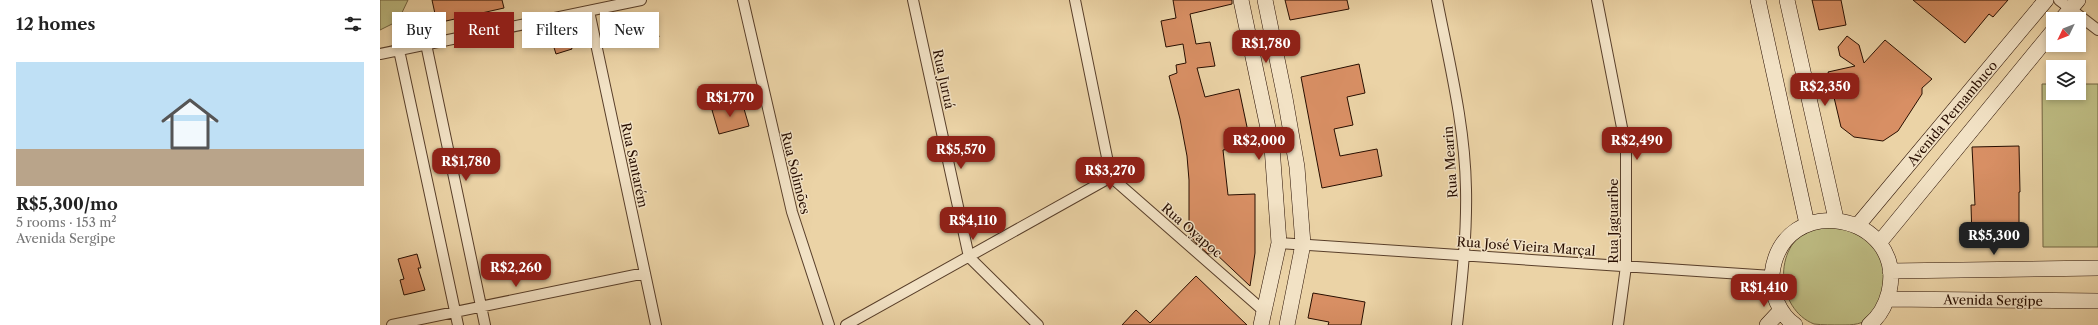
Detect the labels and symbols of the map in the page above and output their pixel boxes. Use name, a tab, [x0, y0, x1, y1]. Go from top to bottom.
north arrow	[2046, 12, 2086, 52]
pin: R$1,780	[1229, 30, 1303, 64]
street label: Rua Juruá	[930, 48, 958, 110]
street label: Avenida Pernambuco	[1903, 57, 2000, 169]
pin: R$2,350	[1788, 73, 1862, 107]
pin: R$1,770	[693, 84, 767, 118]
street label: Rua Santarém	[618, 121, 652, 209]
street label: Rua Mearin	[1440, 125, 1460, 199]
pin: R$2,000	[1222, 127, 1296, 161]
pin: R$2,490	[1600, 127, 1674, 161]
street label: Rua Solimões	[778, 130, 814, 216]
pin: R$5,570	[924, 136, 998, 170]
pin: R$1,780	[429, 148, 503, 182]
pin: R$3,270	[1073, 157, 1147, 191]
street label: Rua Jaguaribe	[1605, 178, 1621, 264]
street label: Rua Oyapoc	[1158, 199, 1226, 261]
pin: R$4,110	[936, 207, 1010, 241]
pin: R$5,300	[1957, 222, 2031, 256]
street label: Rua José Vieira Marçal	[1456, 233, 1596, 259]
pin: R$2,260	[479, 254, 553, 288]
pin: R$1,410	[1727, 274, 1801, 308]
street label: Avenida Sergipe	[1942, 291, 2043, 309]

